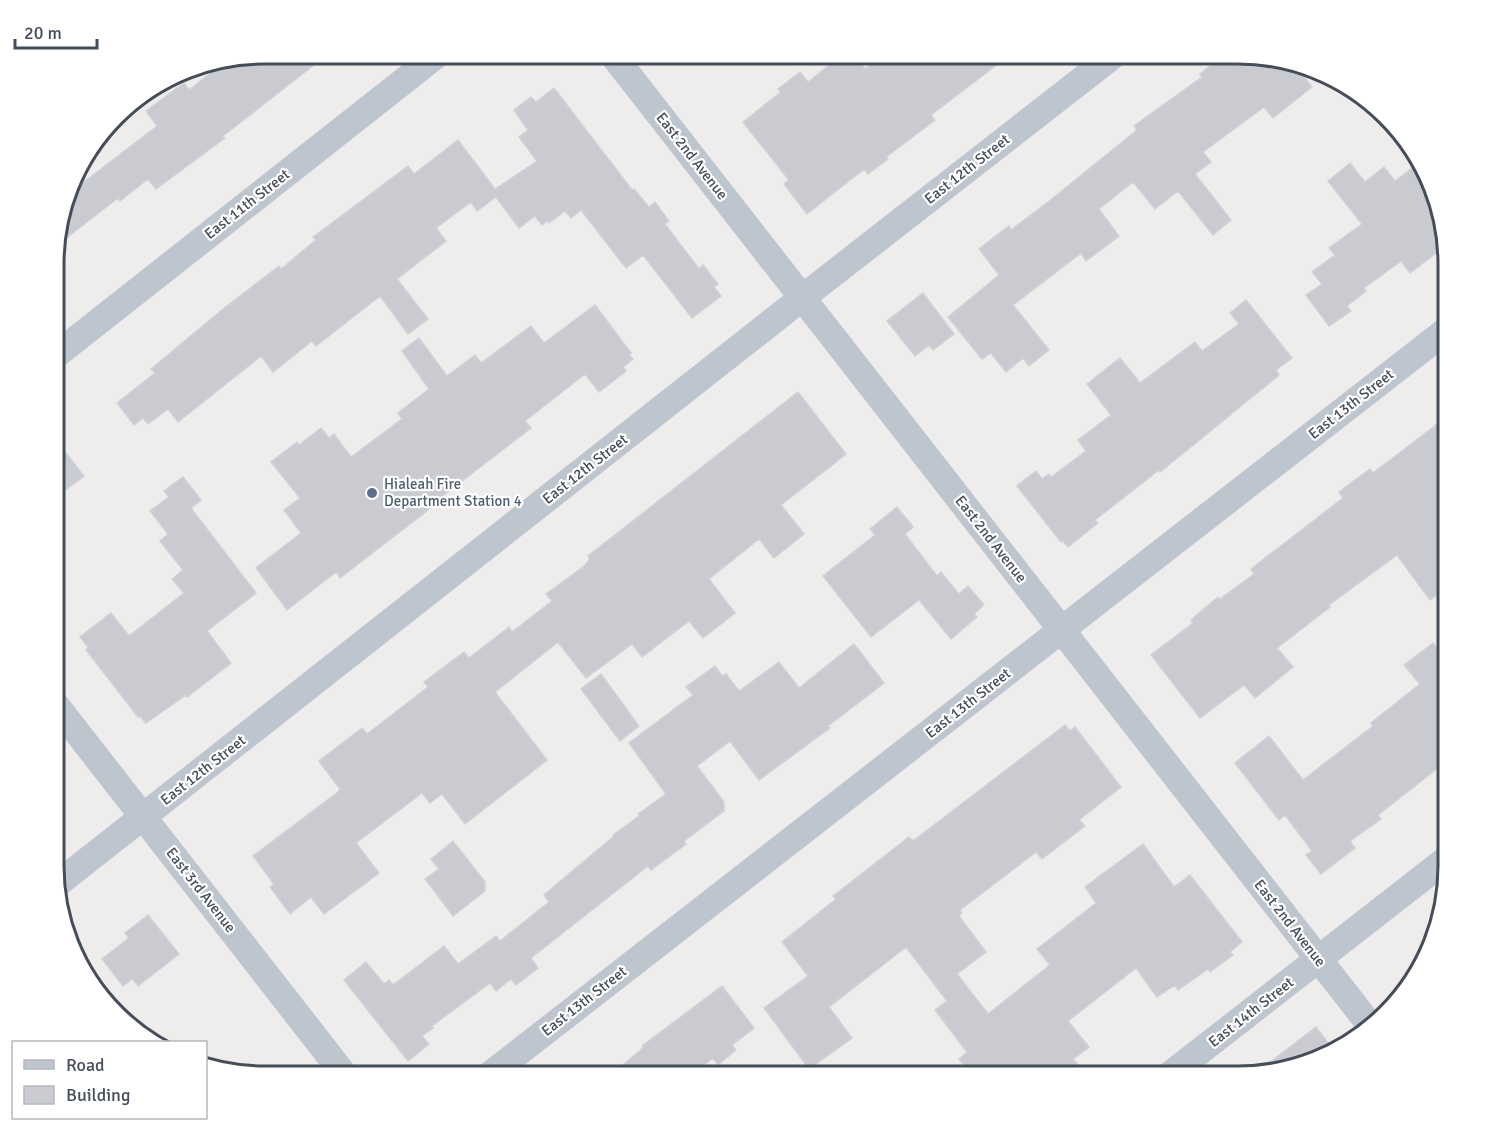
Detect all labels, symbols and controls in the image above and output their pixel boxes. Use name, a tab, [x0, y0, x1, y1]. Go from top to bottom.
scale bar	[15, 12, 98, 50]
text: 20 m	[24, 22, 62, 44]
street label: East 2nd Avenue	[652, 109, 732, 203]
street label: East 12th Street	[921, 130, 1013, 208]
street label: East 11th Street	[201, 165, 293, 243]
street label: East 13th Street	[1305, 365, 1397, 443]
street label: East 12th Street	[539, 430, 631, 508]
place label: Hialeah Fire Department Station 4	[384, 475, 522, 510]
marker: Hialeah Fire Department Station 4	[365, 486, 379, 500]
street label: East 2nd Avenue	[951, 492, 1031, 586]
street label: East 13th Street	[922, 664, 1014, 742]
street label: East 12th Street	[157, 731, 249, 809]
street label: East 3rd Avenue	[162, 844, 240, 936]
street label: East 2nd Avenue	[1250, 876, 1330, 970]
street label: East 13th Street	[538, 962, 630, 1040]
street label: East 14th Street	[1205, 973, 1297, 1051]
legend	[12, 1041, 207, 1119]
text: Road	[66, 1054, 105, 1076]
text: Building	[66, 1084, 130, 1106]

